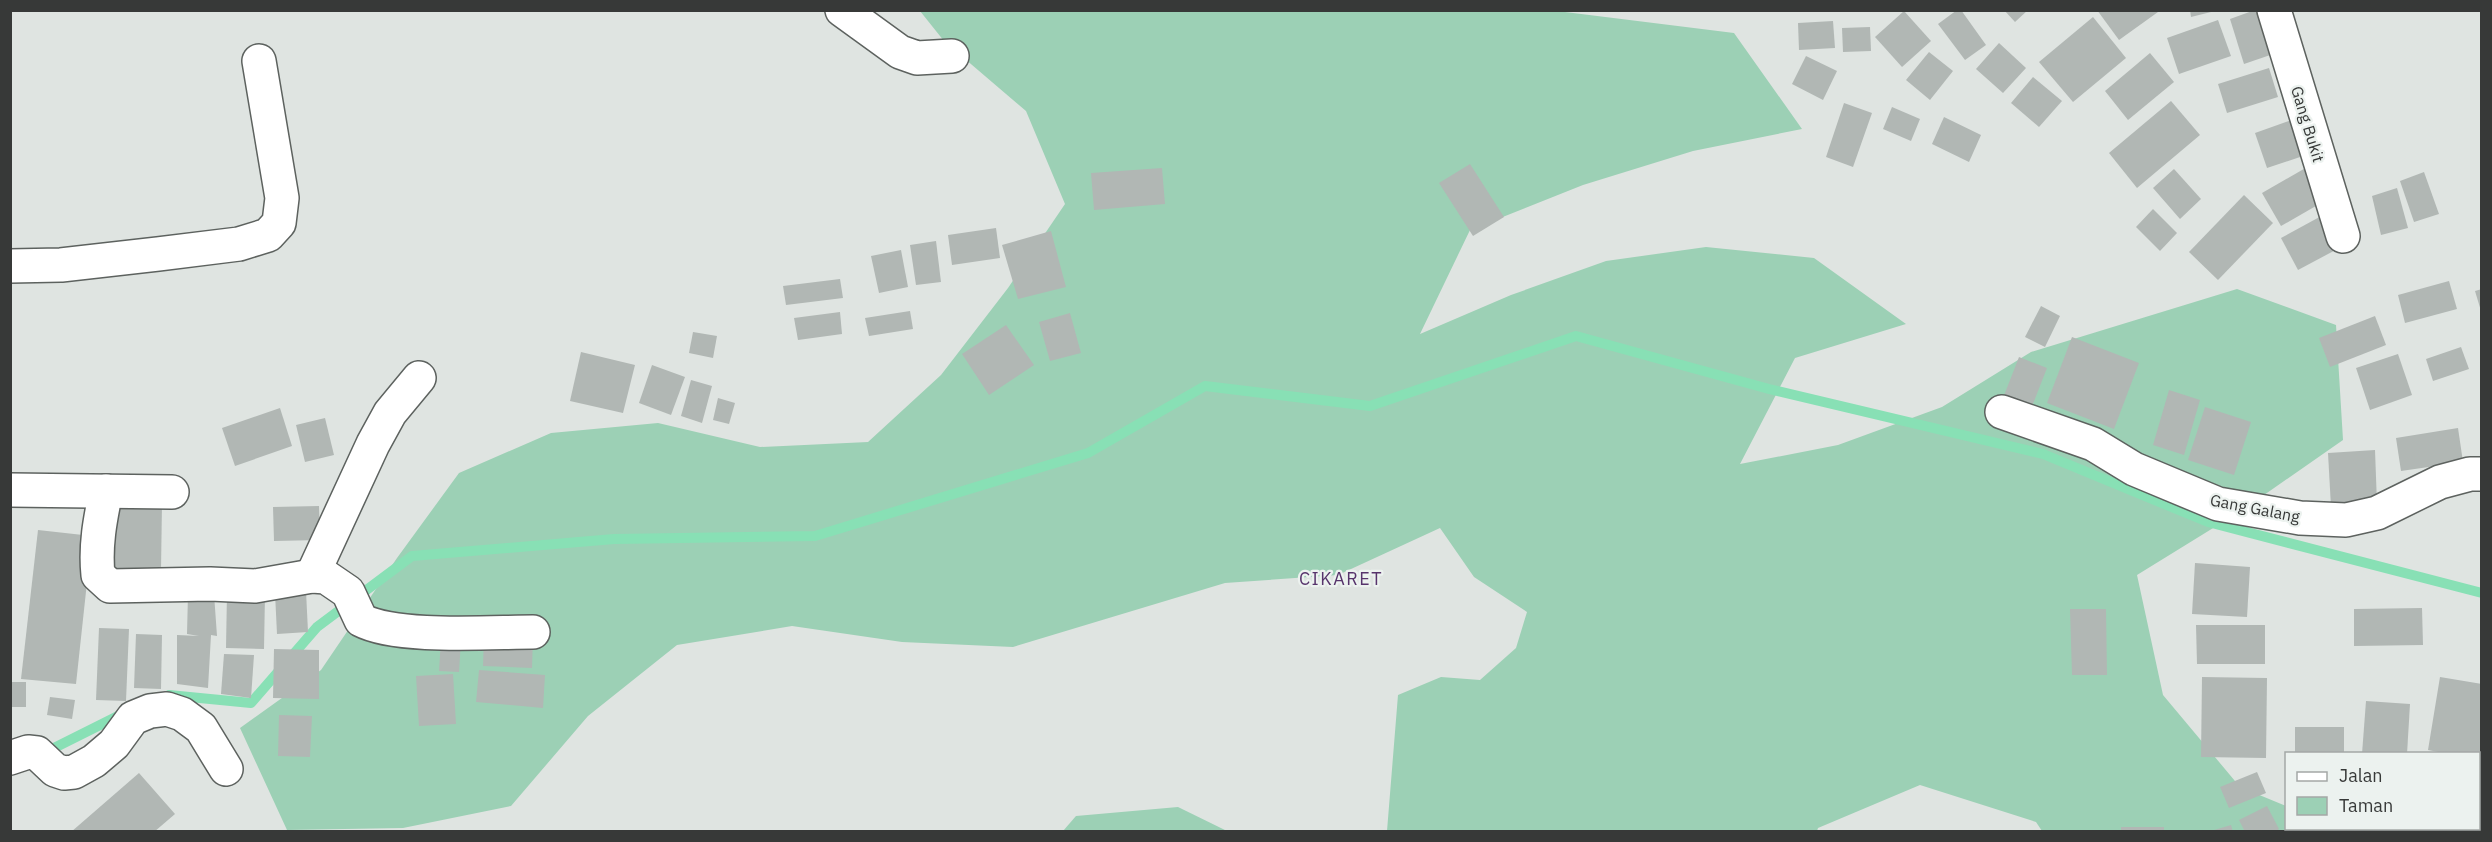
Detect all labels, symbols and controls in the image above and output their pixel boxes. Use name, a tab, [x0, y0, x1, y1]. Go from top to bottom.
street label: Gang Bukit	[2287, 84, 2329, 164]
street label: Gang Galang	[2208, 489, 2302, 527]
district label: CIKARET	[1299, 567, 1383, 590]
legend	[2285, 752, 2480, 830]
text: Jalan	[2339, 764, 2383, 787]
text: Taman	[2339, 794, 2393, 817]

